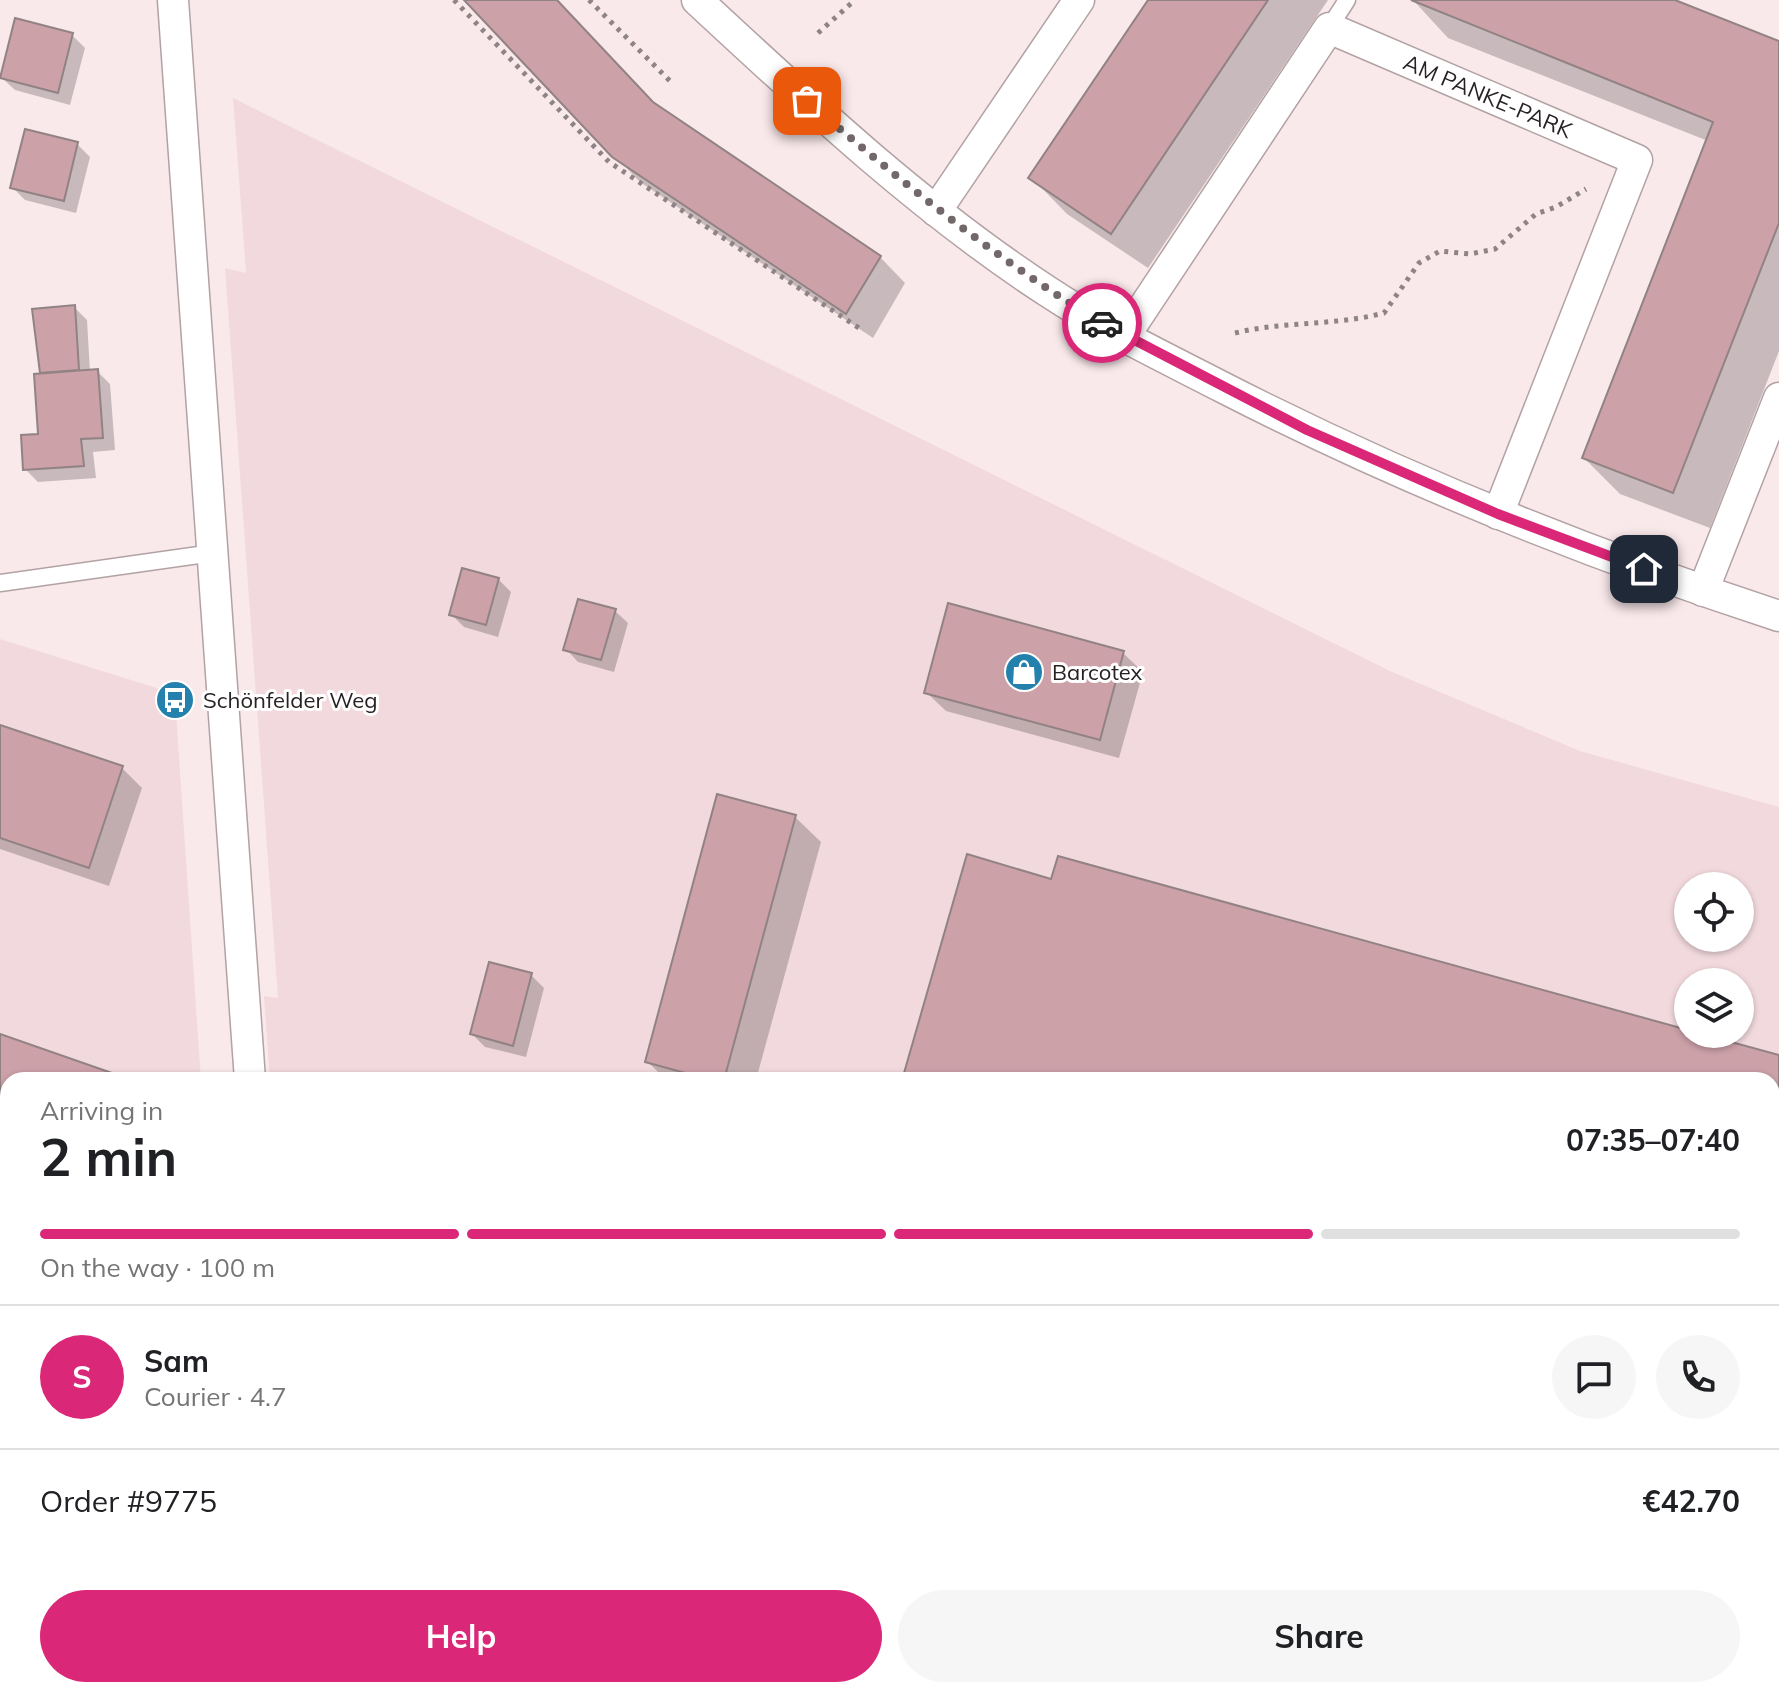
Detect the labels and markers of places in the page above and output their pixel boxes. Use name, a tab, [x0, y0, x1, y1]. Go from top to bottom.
pin	[773, 67, 841, 135]
pin	[1610, 535, 1678, 603]
shop icon: Barcotex	[1003, 651, 1045, 693]
place label: Barcotex	[1052, 658, 1143, 686]
bus stop icon: Schönfelder Weg	[154, 679, 196, 721]
place label: Schönfelder Weg	[203, 686, 378, 714]

